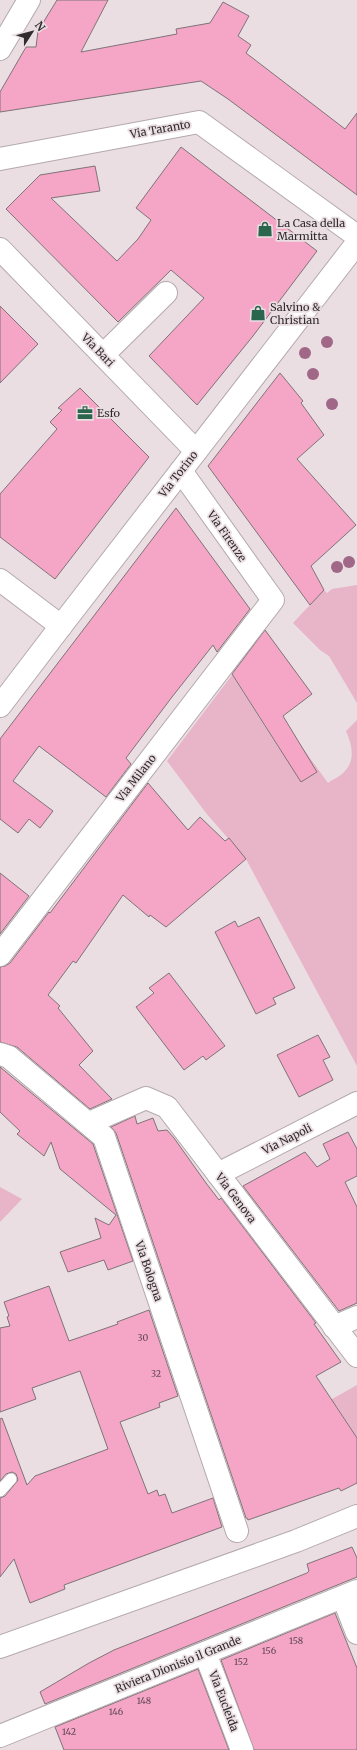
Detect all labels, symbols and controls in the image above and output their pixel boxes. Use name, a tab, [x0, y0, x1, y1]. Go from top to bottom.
north arrow	[12, 12, 52, 52]
text: N	[32, 18, 48, 34]
street label: Via Taranto	[128, 117, 192, 141]
place label: La Casa della Marmitta	[277, 216, 345, 243]
shop icon: La Casa della Marmitta	[256, 220, 274, 238]
place label: Salvino & Christian	[270, 300, 321, 327]
shop icon: Salvino & Christian	[249, 304, 267, 322]
street label: Via Bari	[78, 330, 118, 370]
office icon: Esfo	[76, 404, 94, 422]
place label: Esfo	[97, 406, 120, 420]
street label: Via Torino	[155, 447, 201, 501]
street label: Via Firenze	[204, 507, 250, 564]
street label: Via Milano	[112, 751, 159, 805]
street label: Via Napoli	[259, 1120, 315, 1158]
street label: Via Genova	[212, 1169, 259, 1226]
street label: Via Bologna	[132, 1238, 166, 1303]
house number: 30	[138, 1332, 149, 1343]
house number: 32	[151, 1368, 161, 1379]
street label: Riviera Dionisio il Grande	[113, 1632, 243, 1696]
house number: 158	[289, 1635, 303, 1646]
house number: 156	[262, 1645, 277, 1656]
house number: 152	[234, 1656, 248, 1667]
street label: Via Eucleida	[206, 1668, 242, 1733]
house number: 148	[137, 1695, 151, 1706]
house number: 146	[109, 1706, 124, 1717]
house number: 142	[62, 1726, 76, 1737]

